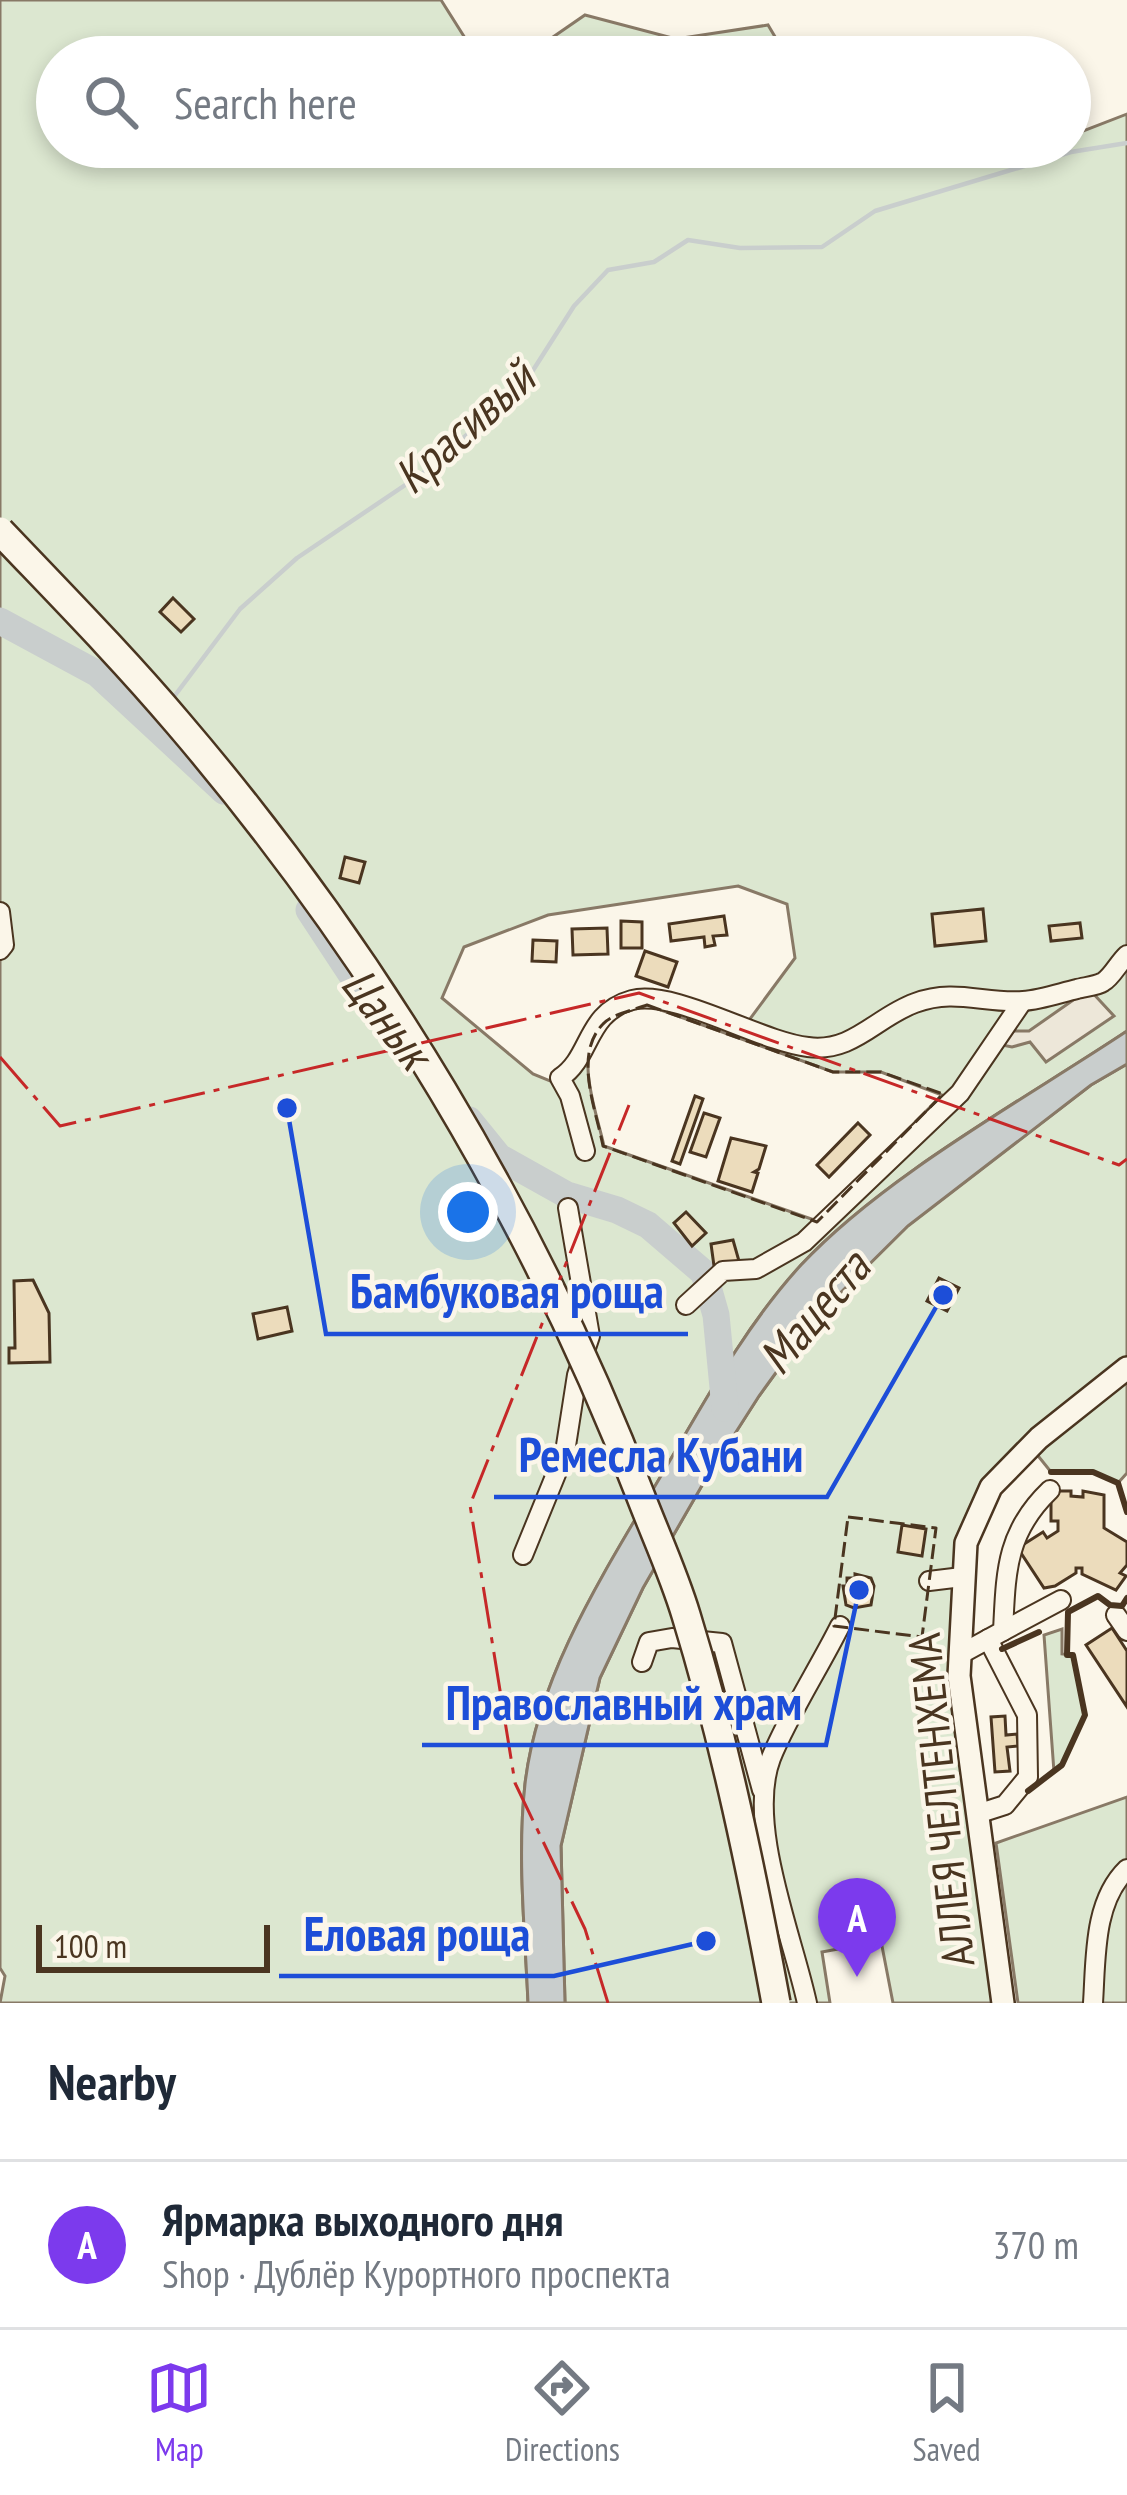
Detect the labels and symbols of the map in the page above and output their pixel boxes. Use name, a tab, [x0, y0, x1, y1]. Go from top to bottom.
water label: Красивый	[380, 344, 550, 506]
water label: Цанык	[329, 955, 450, 1084]
your location	[438, 1182, 498, 1242]
water label: Мацеста	[744, 1235, 884, 1386]
callout: Бамбуковая роща	[326, 1250, 688, 1334]
text: Бамбуковая роща	[350, 1259, 664, 1321]
callout: Ремесла Кубани	[494, 1413, 827, 1497]
text: Ремесла Кубани	[519, 1423, 803, 1485]
street label: АЛЛЕЯ ЧЕЛТЕНХЕМА	[894, 1630, 986, 1970]
callout: Православный храм	[422, 1661, 826, 1745]
text: Православный храм	[446, 1671, 802, 1733]
pin: A	[818, 1878, 896, 1977]
callout: Еловая роща	[279, 1892, 554, 1976]
text: Еловая роща	[304, 1902, 530, 1964]
scale bar	[36, 1919, 270, 1972]

